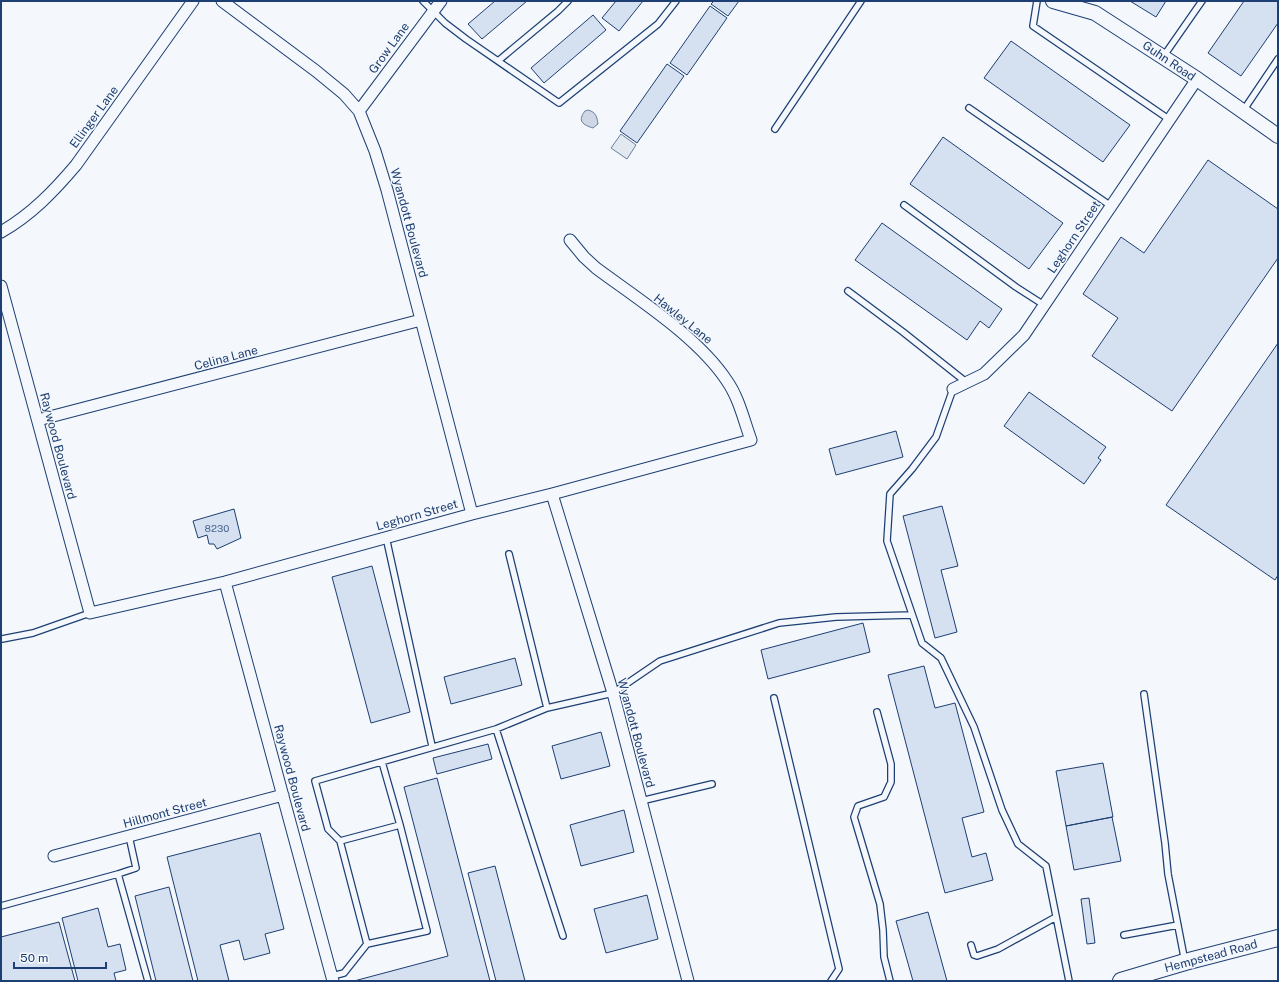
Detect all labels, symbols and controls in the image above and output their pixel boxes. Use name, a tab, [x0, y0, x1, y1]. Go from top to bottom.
street label: Grow Lane	[366, 20, 412, 76]
street label: Guhn Road	[1140, 38, 1198, 84]
street label: Ellinger Lane	[67, 83, 121, 151]
street label: Wyandott Boulevard	[388, 167, 430, 279]
street label: Leghorn Street	[1045, 198, 1104, 276]
street label: Hawley Lane	[651, 291, 715, 347]
street label: Celina Lane	[193, 343, 259, 373]
street label: Raywood Boulevard	[37, 391, 79, 501]
street label: Leghorn Street	[375, 497, 460, 533]
house number: 8230	[205, 522, 229, 534]
street label: Wyandott Boulevard	[615, 677, 657, 789]
street label: Raywood Boulevard	[271, 723, 313, 833]
street label: Hillmont Street	[122, 795, 209, 831]
street label: Hempstead Road	[1163, 937, 1259, 975]
scale bar	[14, 944, 106, 970]
text: 50 m	[20, 951, 48, 965]

